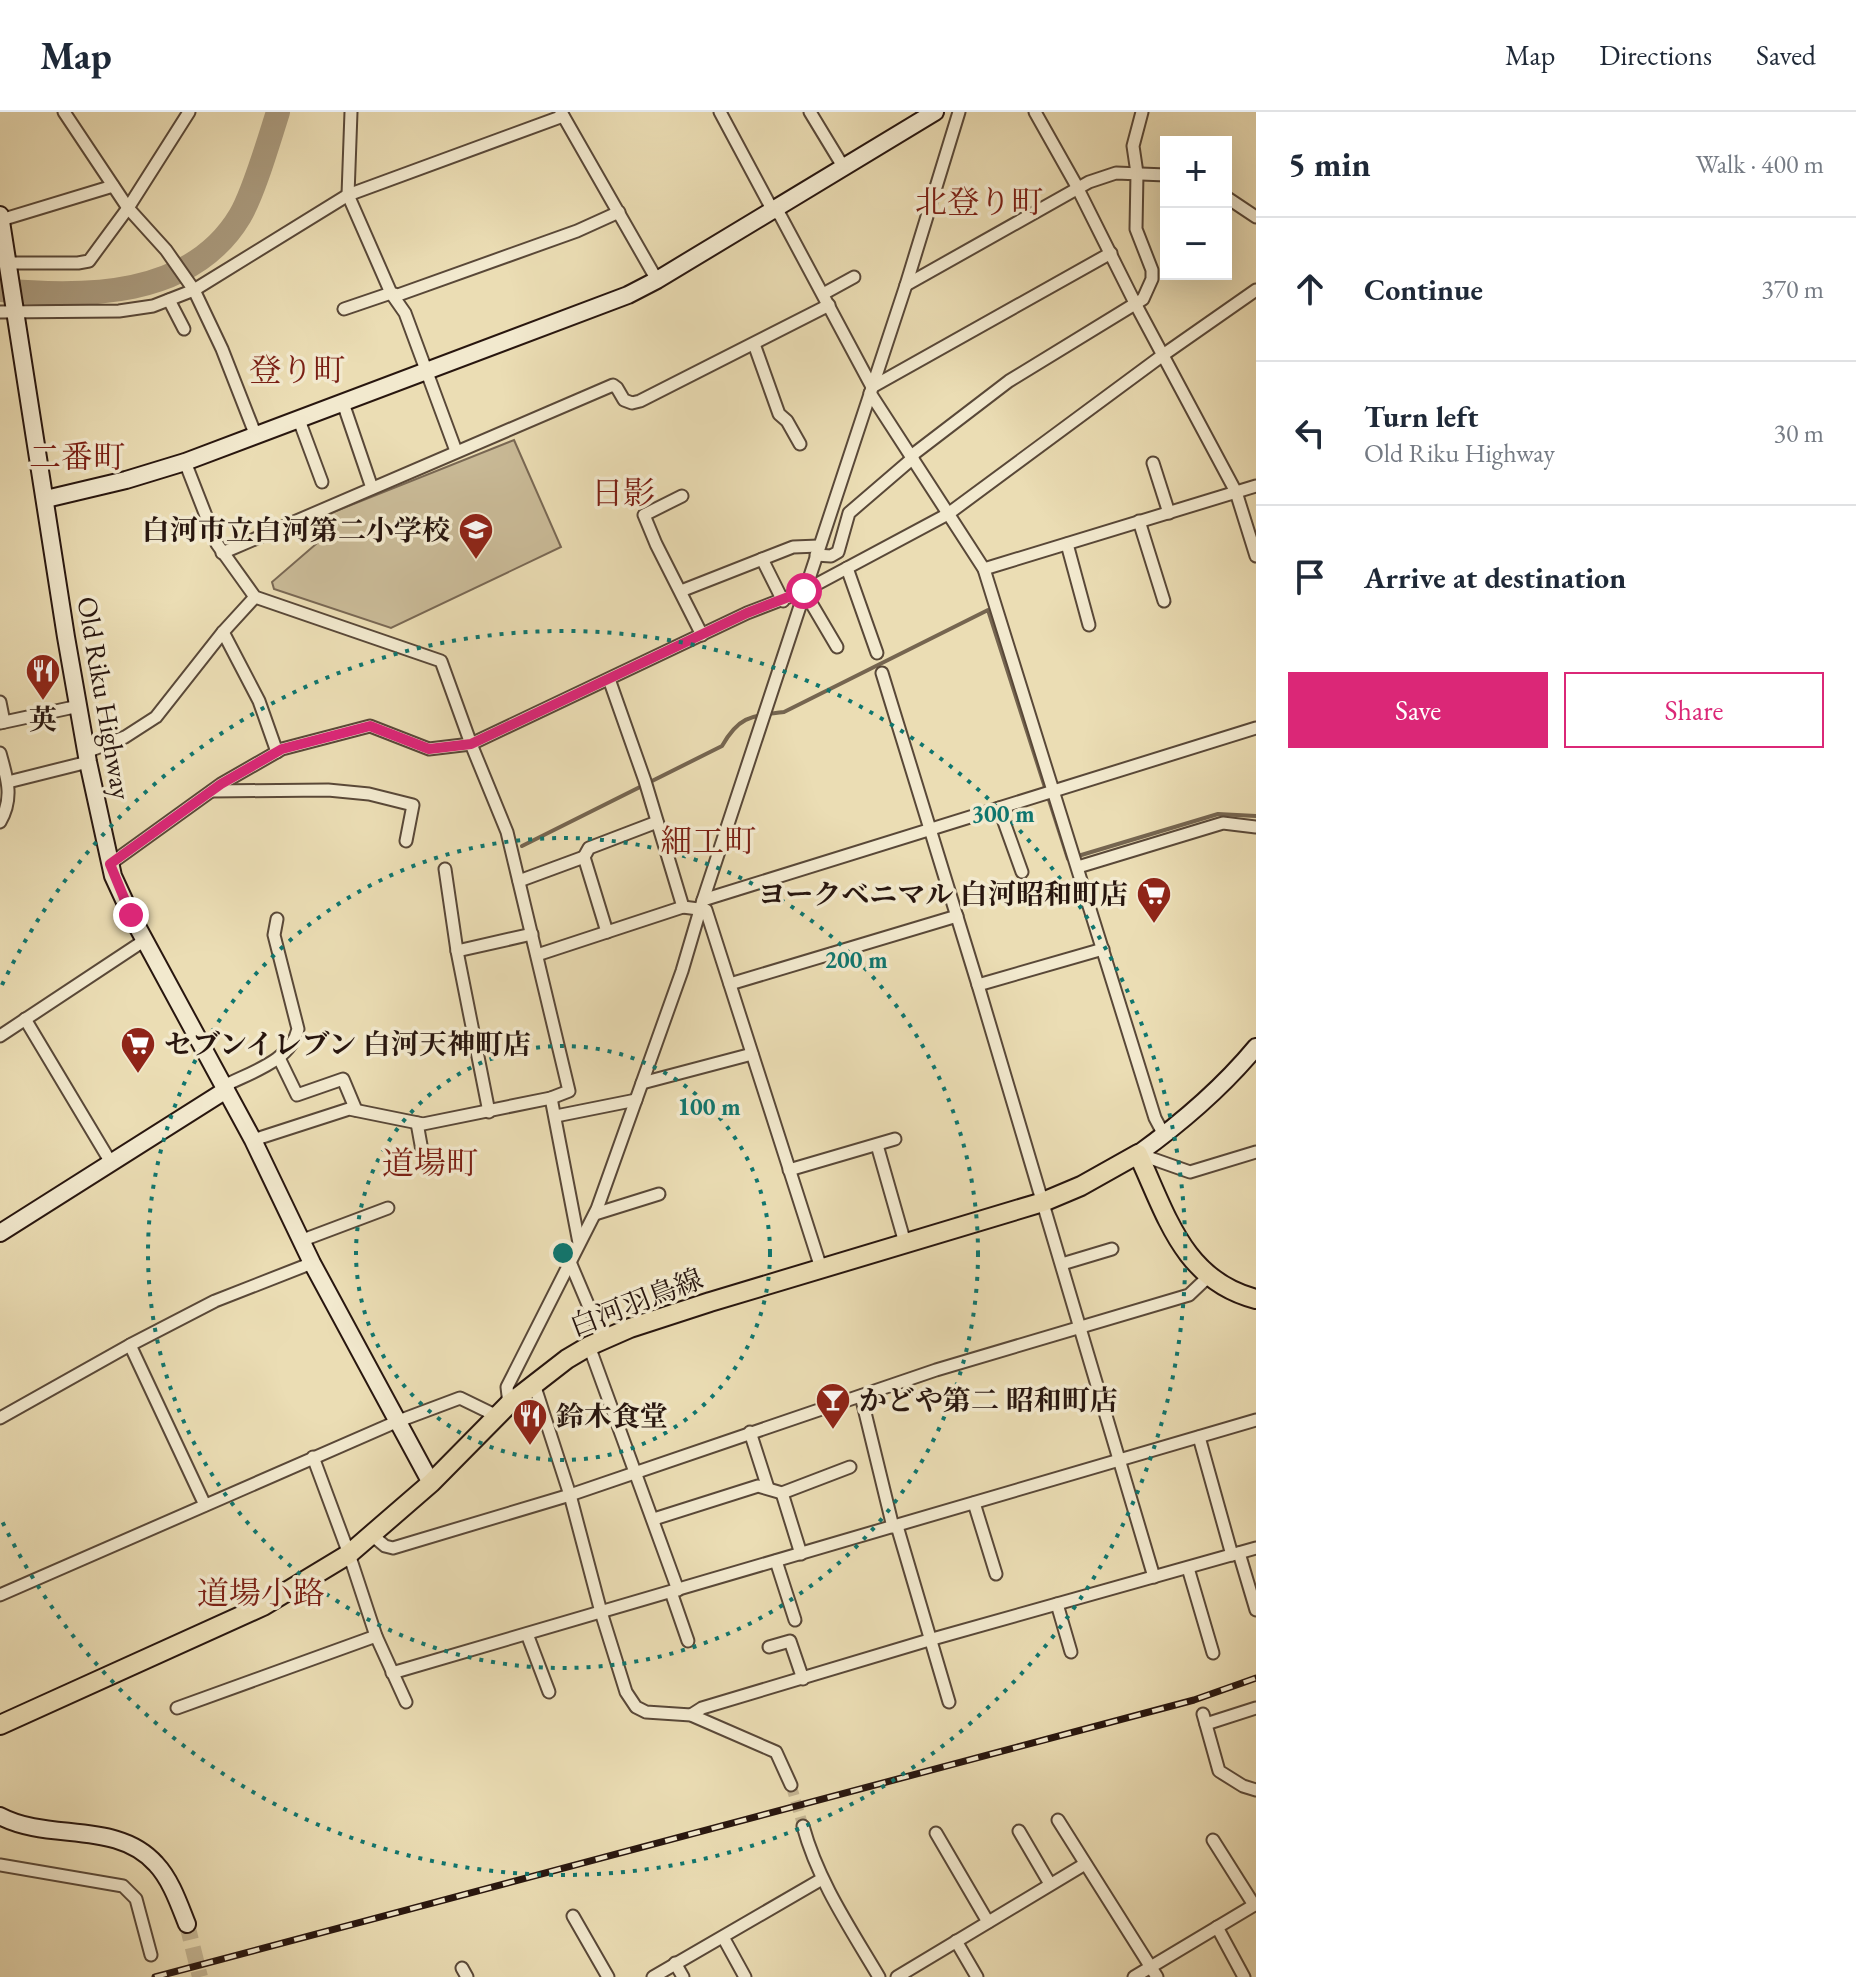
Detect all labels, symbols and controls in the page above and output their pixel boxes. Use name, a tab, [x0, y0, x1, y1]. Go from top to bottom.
text: Map	[40, 31, 112, 80]
text: Map	[1505, 37, 1555, 73]
text: Directions	[1599, 37, 1712, 73]
text: Saved	[1756, 37, 1816, 73]
map controls	[1160, 136, 1232, 280]
button: +	[1160, 136, 1232, 208]
text: 5 min	[1288, 142, 1371, 186]
text: Walk · 400 m	[1696, 147, 1824, 181]
district label: 北登り町	[915, 181, 1043, 223]
button: −	[1160, 208, 1232, 280]
icon: ahead	[1288, 267, 1332, 311]
text: Continue	[1364, 270, 1483, 309]
text: 370 m	[1761, 272, 1824, 306]
district label: 登り町	[249, 349, 345, 391]
text: Turn left	[1364, 397, 1478, 436]
icon: left	[1288, 411, 1332, 455]
text: 30 m	[1774, 416, 1824, 450]
district label: 二番町	[29, 436, 125, 478]
text: Old Riku Highway	[1364, 436, 1555, 470]
district label: 日影	[591, 472, 655, 514]
school or university icon: 白河市立白河第二小学校	[457, 511, 495, 561]
place label: 白河市立白河第二小学校	[142, 512, 450, 548]
icon: arrive	[1288, 555, 1332, 599]
text: Arrive at destination	[1364, 558, 1626, 597]
route start	[786, 573, 822, 609]
street label: Old Riku Highway	[69, 594, 141, 803]
restaurant icon: 英	[24, 652, 62, 702]
button: Save	[1288, 672, 1548, 748]
button: Share	[1564, 672, 1824, 748]
place label: 英	[29, 701, 57, 737]
text: 300 m	[971, 798, 1035, 829]
district label: 細工町	[660, 820, 756, 862]
supermarket icon: ヨークベニマル 白河昭和町店	[1135, 875, 1173, 925]
place label: ヨークベニマル 白河昭和町店	[757, 876, 1128, 912]
route end	[113, 897, 149, 933]
text: 200 m	[824, 944, 888, 975]
supermarket icon: セブンイレブン 白河天神町店	[119, 1025, 157, 1075]
place label: セブンイレブン 白河天神町店	[164, 1026, 531, 1062]
text: 100 m	[677, 1091, 741, 1122]
district label: 道場町	[382, 1142, 478, 1184]
centre of rings	[549, 1239, 577, 1267]
street label: 白河羽鳥線	[564, 1260, 708, 1344]
bar icon: かどや第二 昭和町店	[814, 1381, 852, 1431]
place label: かどや第二 昭和町店	[859, 1382, 1118, 1418]
restaurant icon: 鈴木食堂	[511, 1397, 549, 1447]
place label: 鈴木食堂	[556, 1398, 668, 1434]
district label: 道場小路	[197, 1572, 325, 1614]

